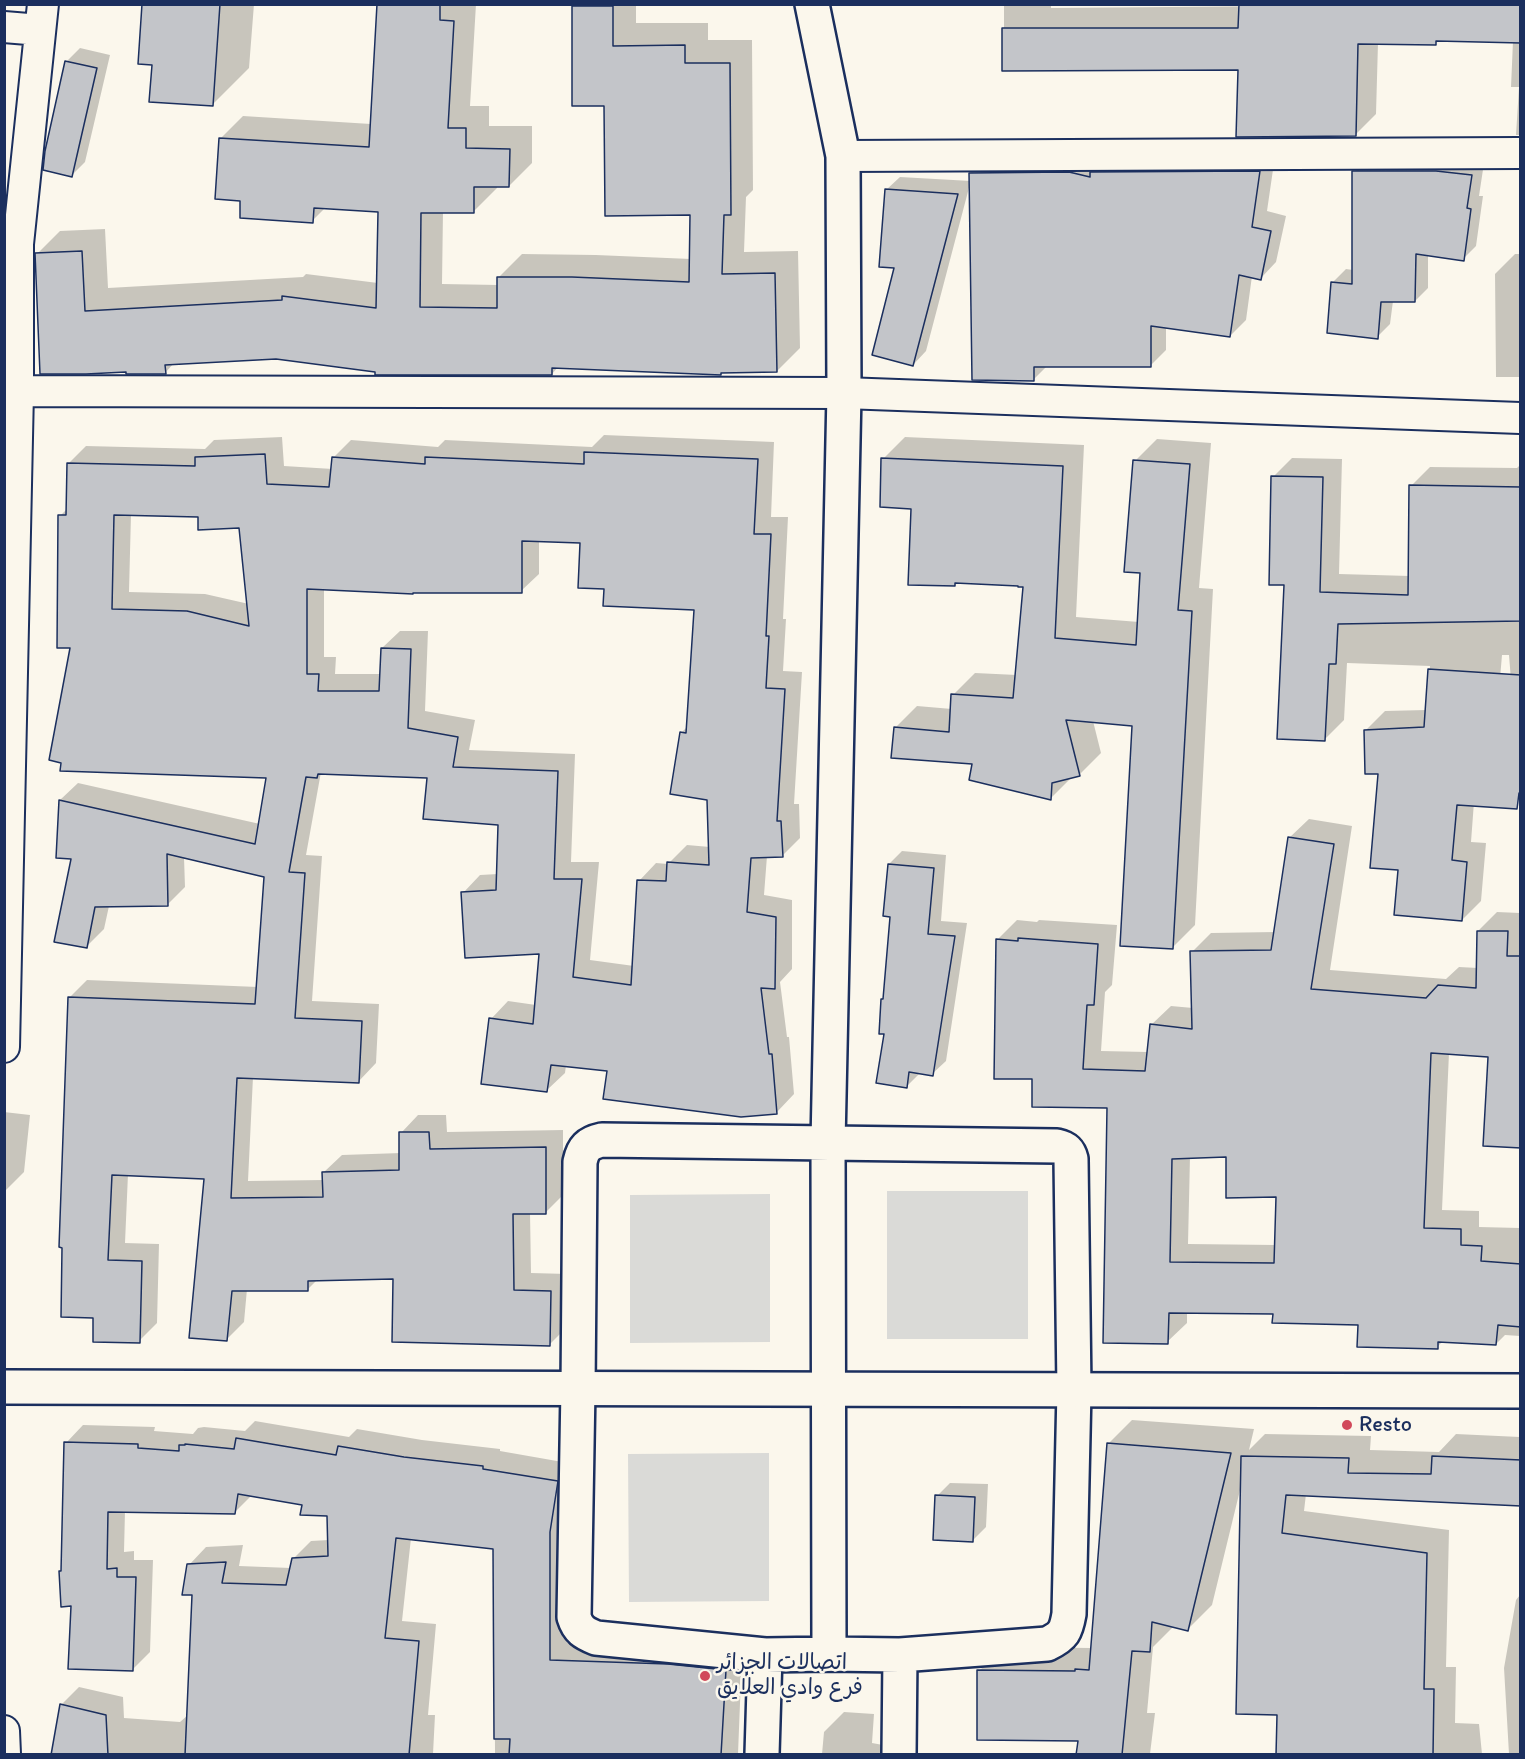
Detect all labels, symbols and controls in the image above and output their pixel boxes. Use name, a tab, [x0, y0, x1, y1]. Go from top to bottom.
place label: Resto	[1359, 1412, 1412, 1438]
marker: Resto	[1340, 1418, 1354, 1432]
place label: اتصالات الجزائر فرع وادي العلايق	[717, 1650, 863, 1702]
marker: اتصالات الجزائر فرع وادي العلايق	[698, 1669, 712, 1683]

